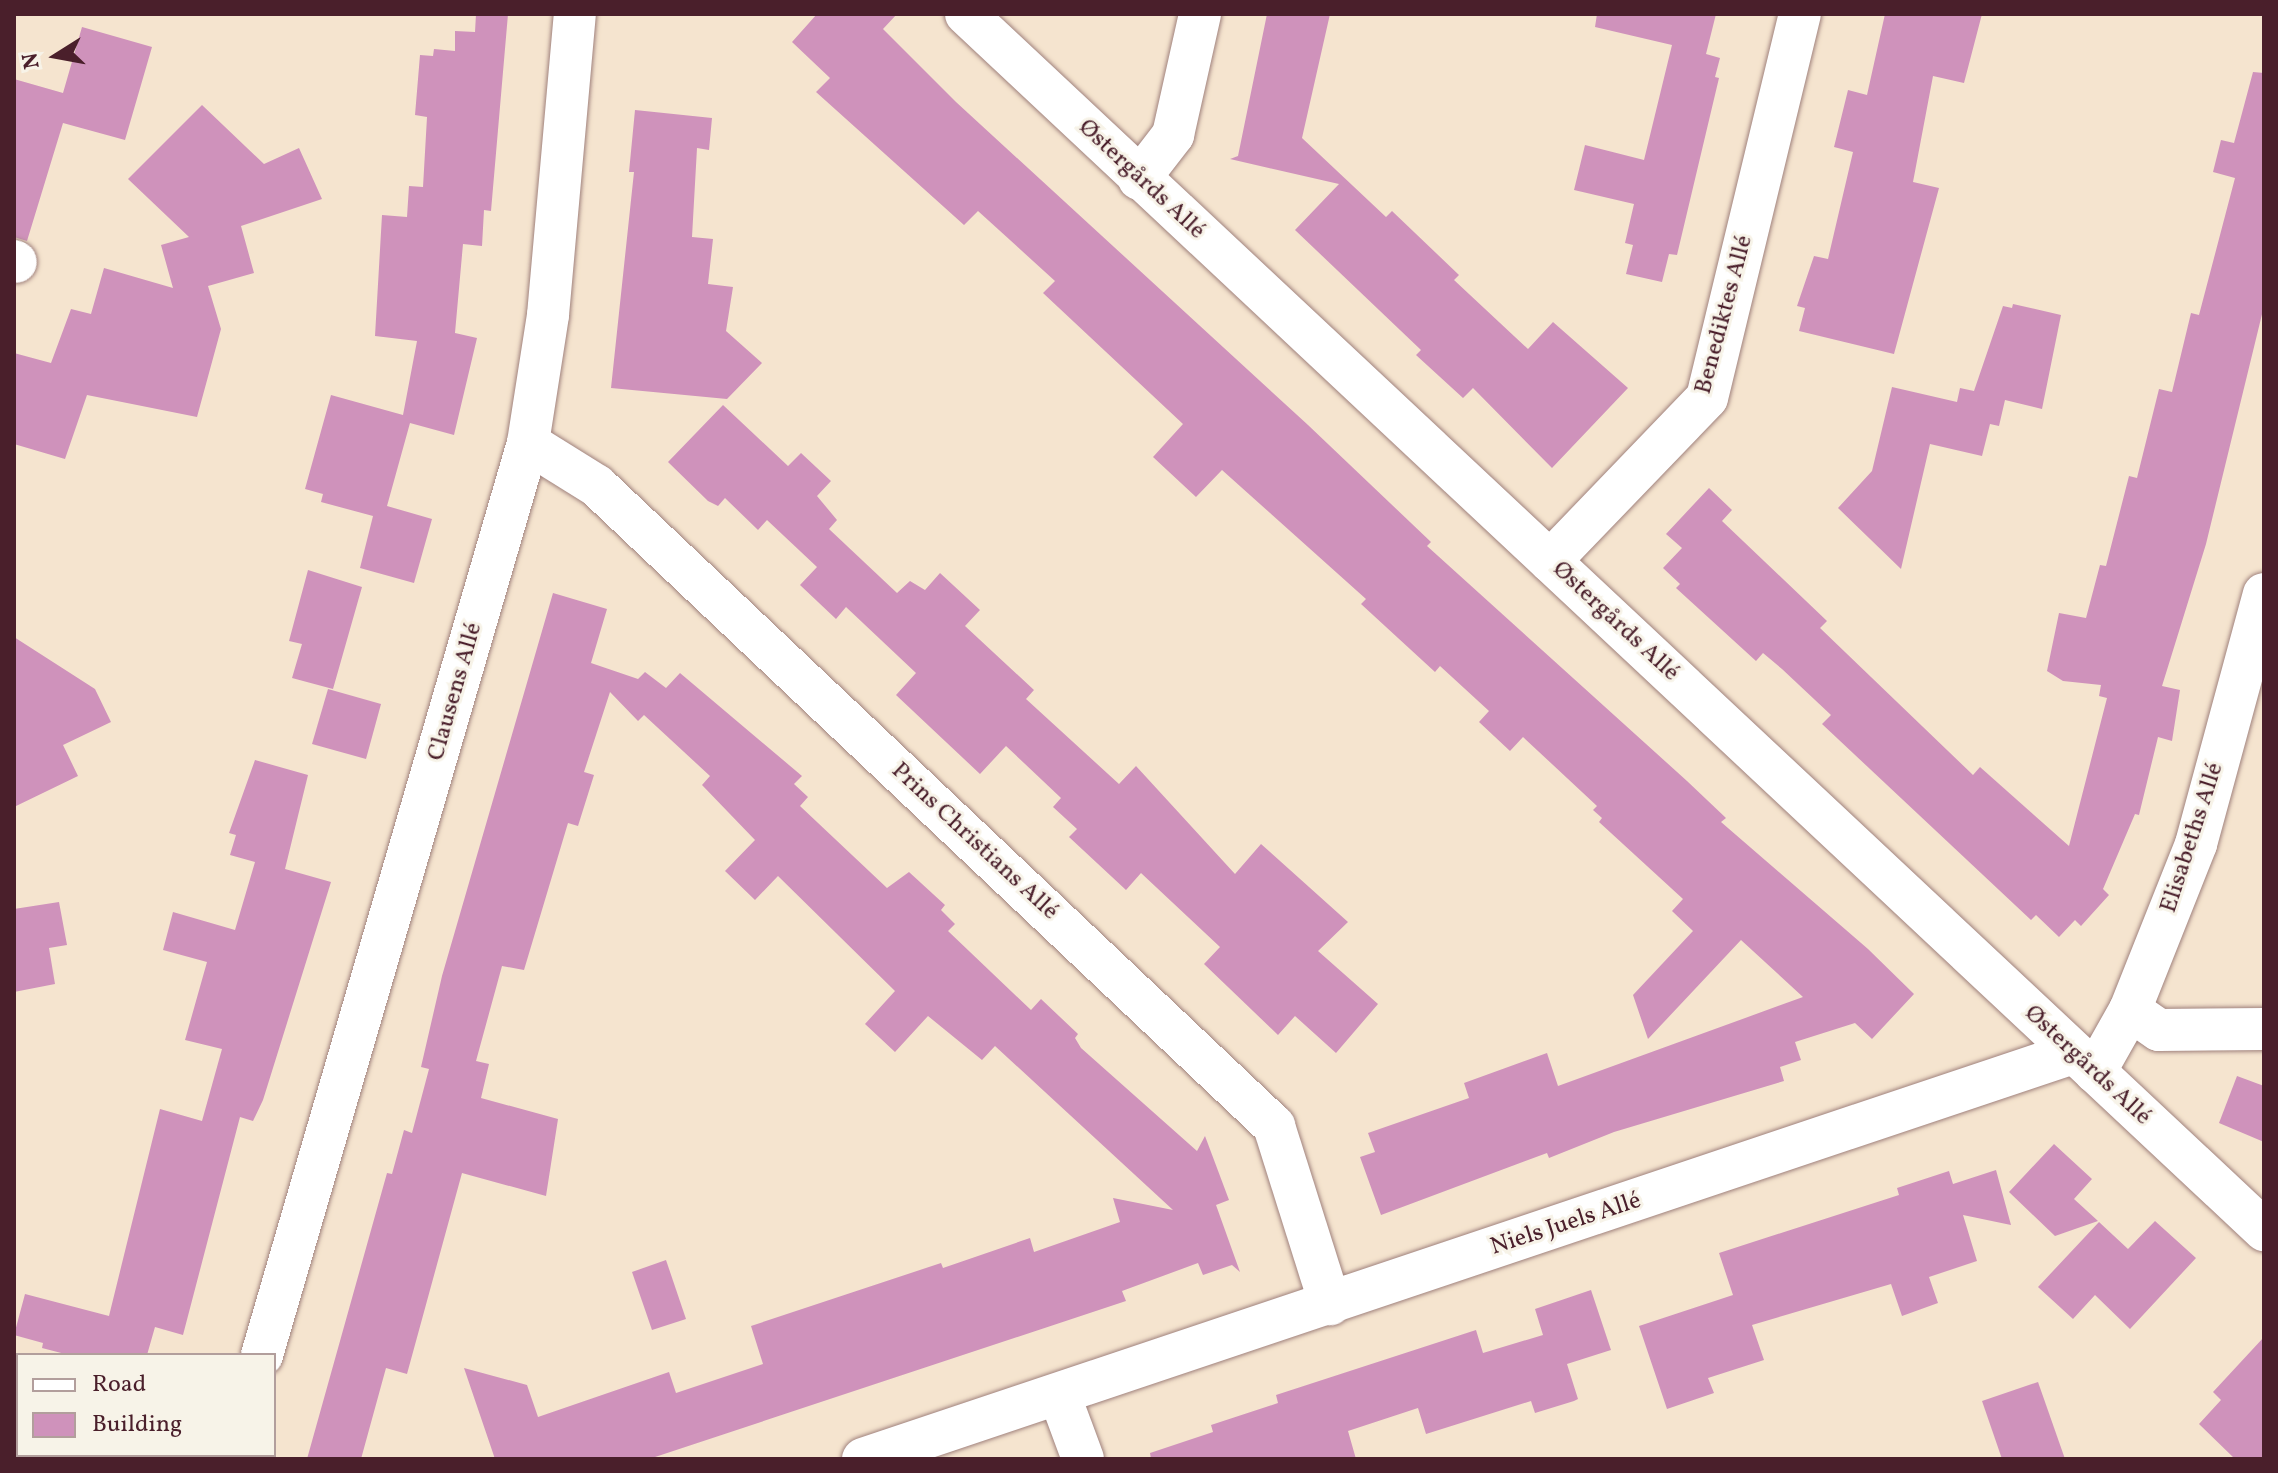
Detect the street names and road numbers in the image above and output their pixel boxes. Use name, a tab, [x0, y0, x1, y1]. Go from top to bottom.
street label: Østergårds Allé	[1072, 114, 1210, 246]
street label: Benediktes Allé	[1690, 232, 1760, 398]
street label: Østergårds Allé	[1546, 556, 1684, 688]
street label: Clausens Allé	[423, 620, 489, 764]
street label: Prins Christians Allé	[885, 757, 1063, 927]
street label: Elisabeths Allé	[2155, 759, 2231, 917]
street label: Østergårds Allé	[2018, 1000, 2156, 1132]
street label: Niels Juels Allé	[1487, 1187, 1645, 1263]

